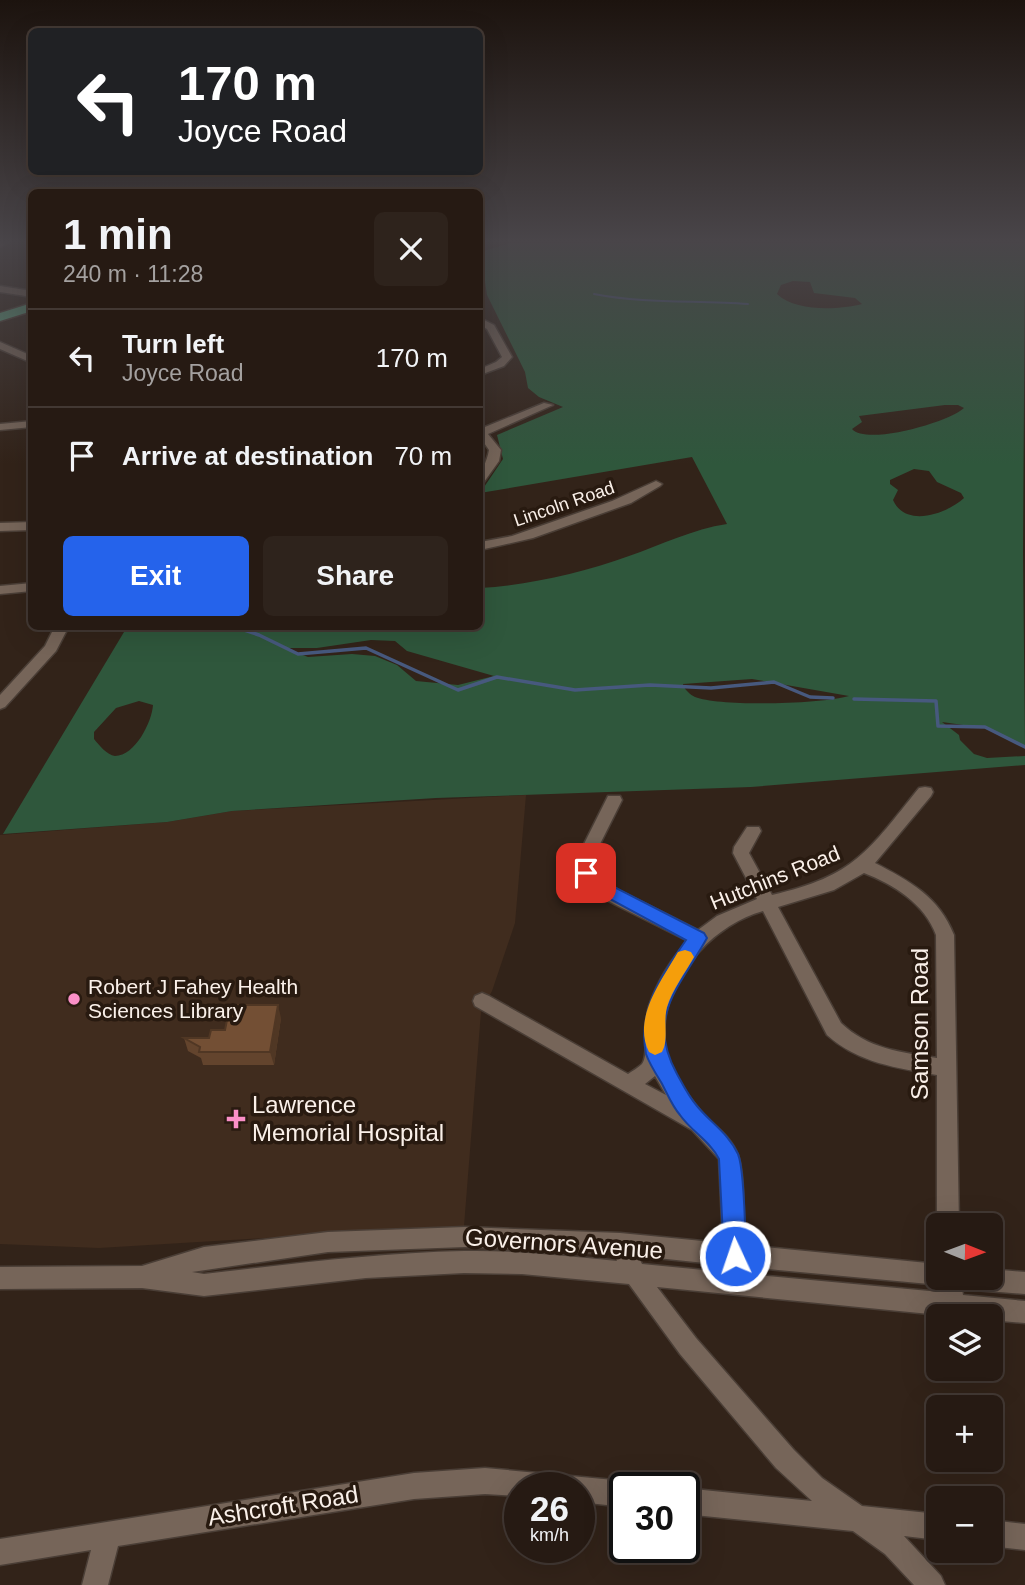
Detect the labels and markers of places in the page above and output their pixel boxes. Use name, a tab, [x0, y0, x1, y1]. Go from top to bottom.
pin	[556, 843, 616, 903]
place label: Robert J Fahey Health Sciences Library	[88, 975, 298, 1022]
marker: Robert J Fahey Health Sciences Library	[66, 991, 82, 1007]
place label: Lawrence Memorial Hospital	[252, 1091, 444, 1146]
marker: Lawrence Memorial Hospital	[226, 1109, 246, 1129]

